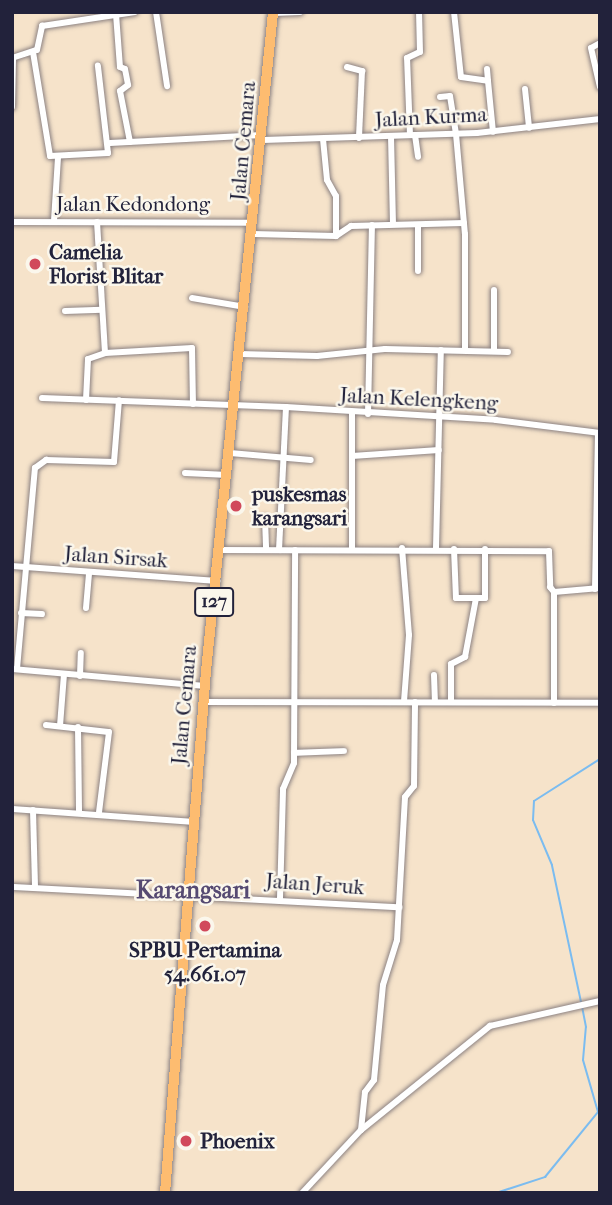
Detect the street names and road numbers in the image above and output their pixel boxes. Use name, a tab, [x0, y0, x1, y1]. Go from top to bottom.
street label: Jalan Cemara	[225, 80, 261, 202]
street label: Jalan Kurma	[374, 101, 488, 133]
street label: Jalan Kedondong	[56, 191, 210, 217]
street label: Jalan Kelengkeng	[339, 382, 499, 416]
street label: Jalan Sirsak	[63, 541, 169, 573]
road number: 127	[193, 586, 235, 618]
street label: Jalan Cemara	[166, 644, 202, 766]
street label: Jalan Jeruk	[265, 868, 365, 900]

